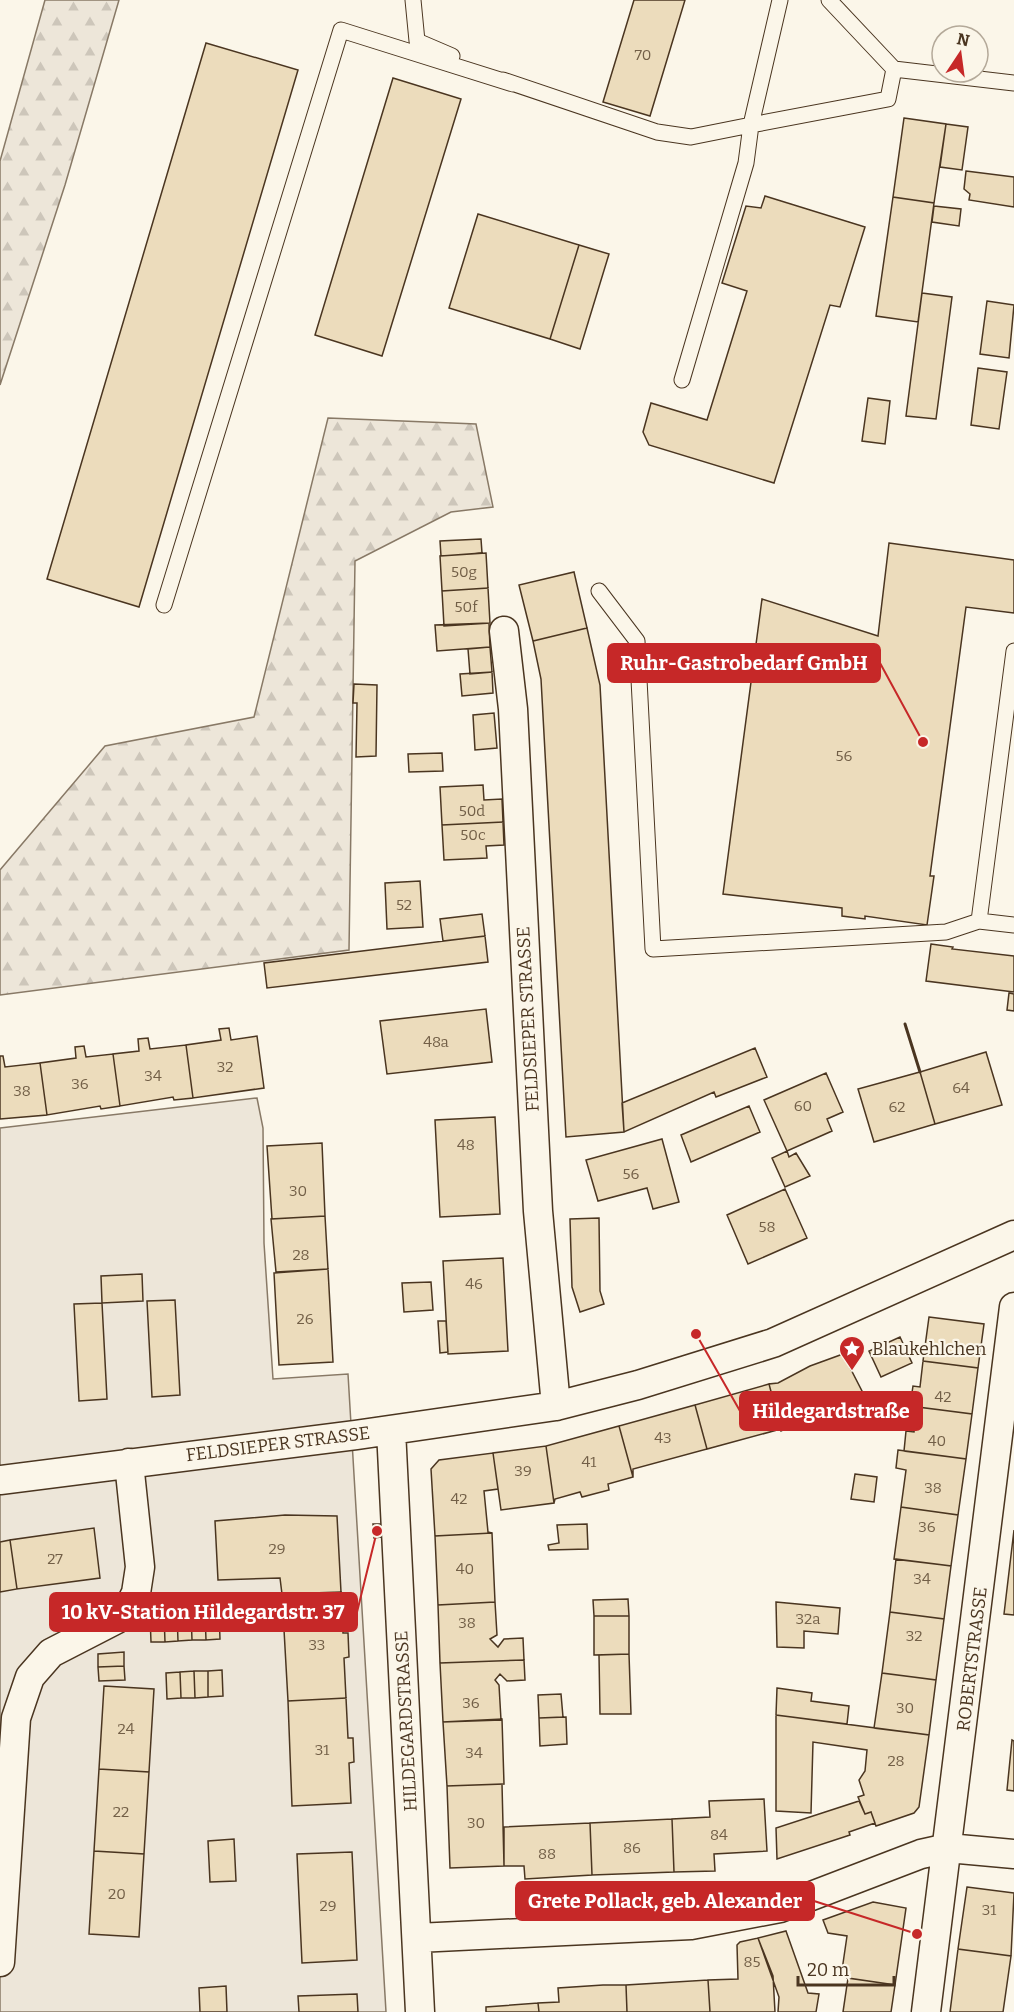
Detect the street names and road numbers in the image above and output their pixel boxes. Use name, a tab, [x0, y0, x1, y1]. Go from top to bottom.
street label: FELDSIEPER STRASSE	[512, 926, 544, 1112]
street label: FELDSIEPER STRASSE	[185, 1422, 371, 1466]
street label: ROBERTSTRASSE	[952, 1586, 992, 1732]
street label: HILDEGARDSTRASSE	[390, 1630, 422, 1812]

